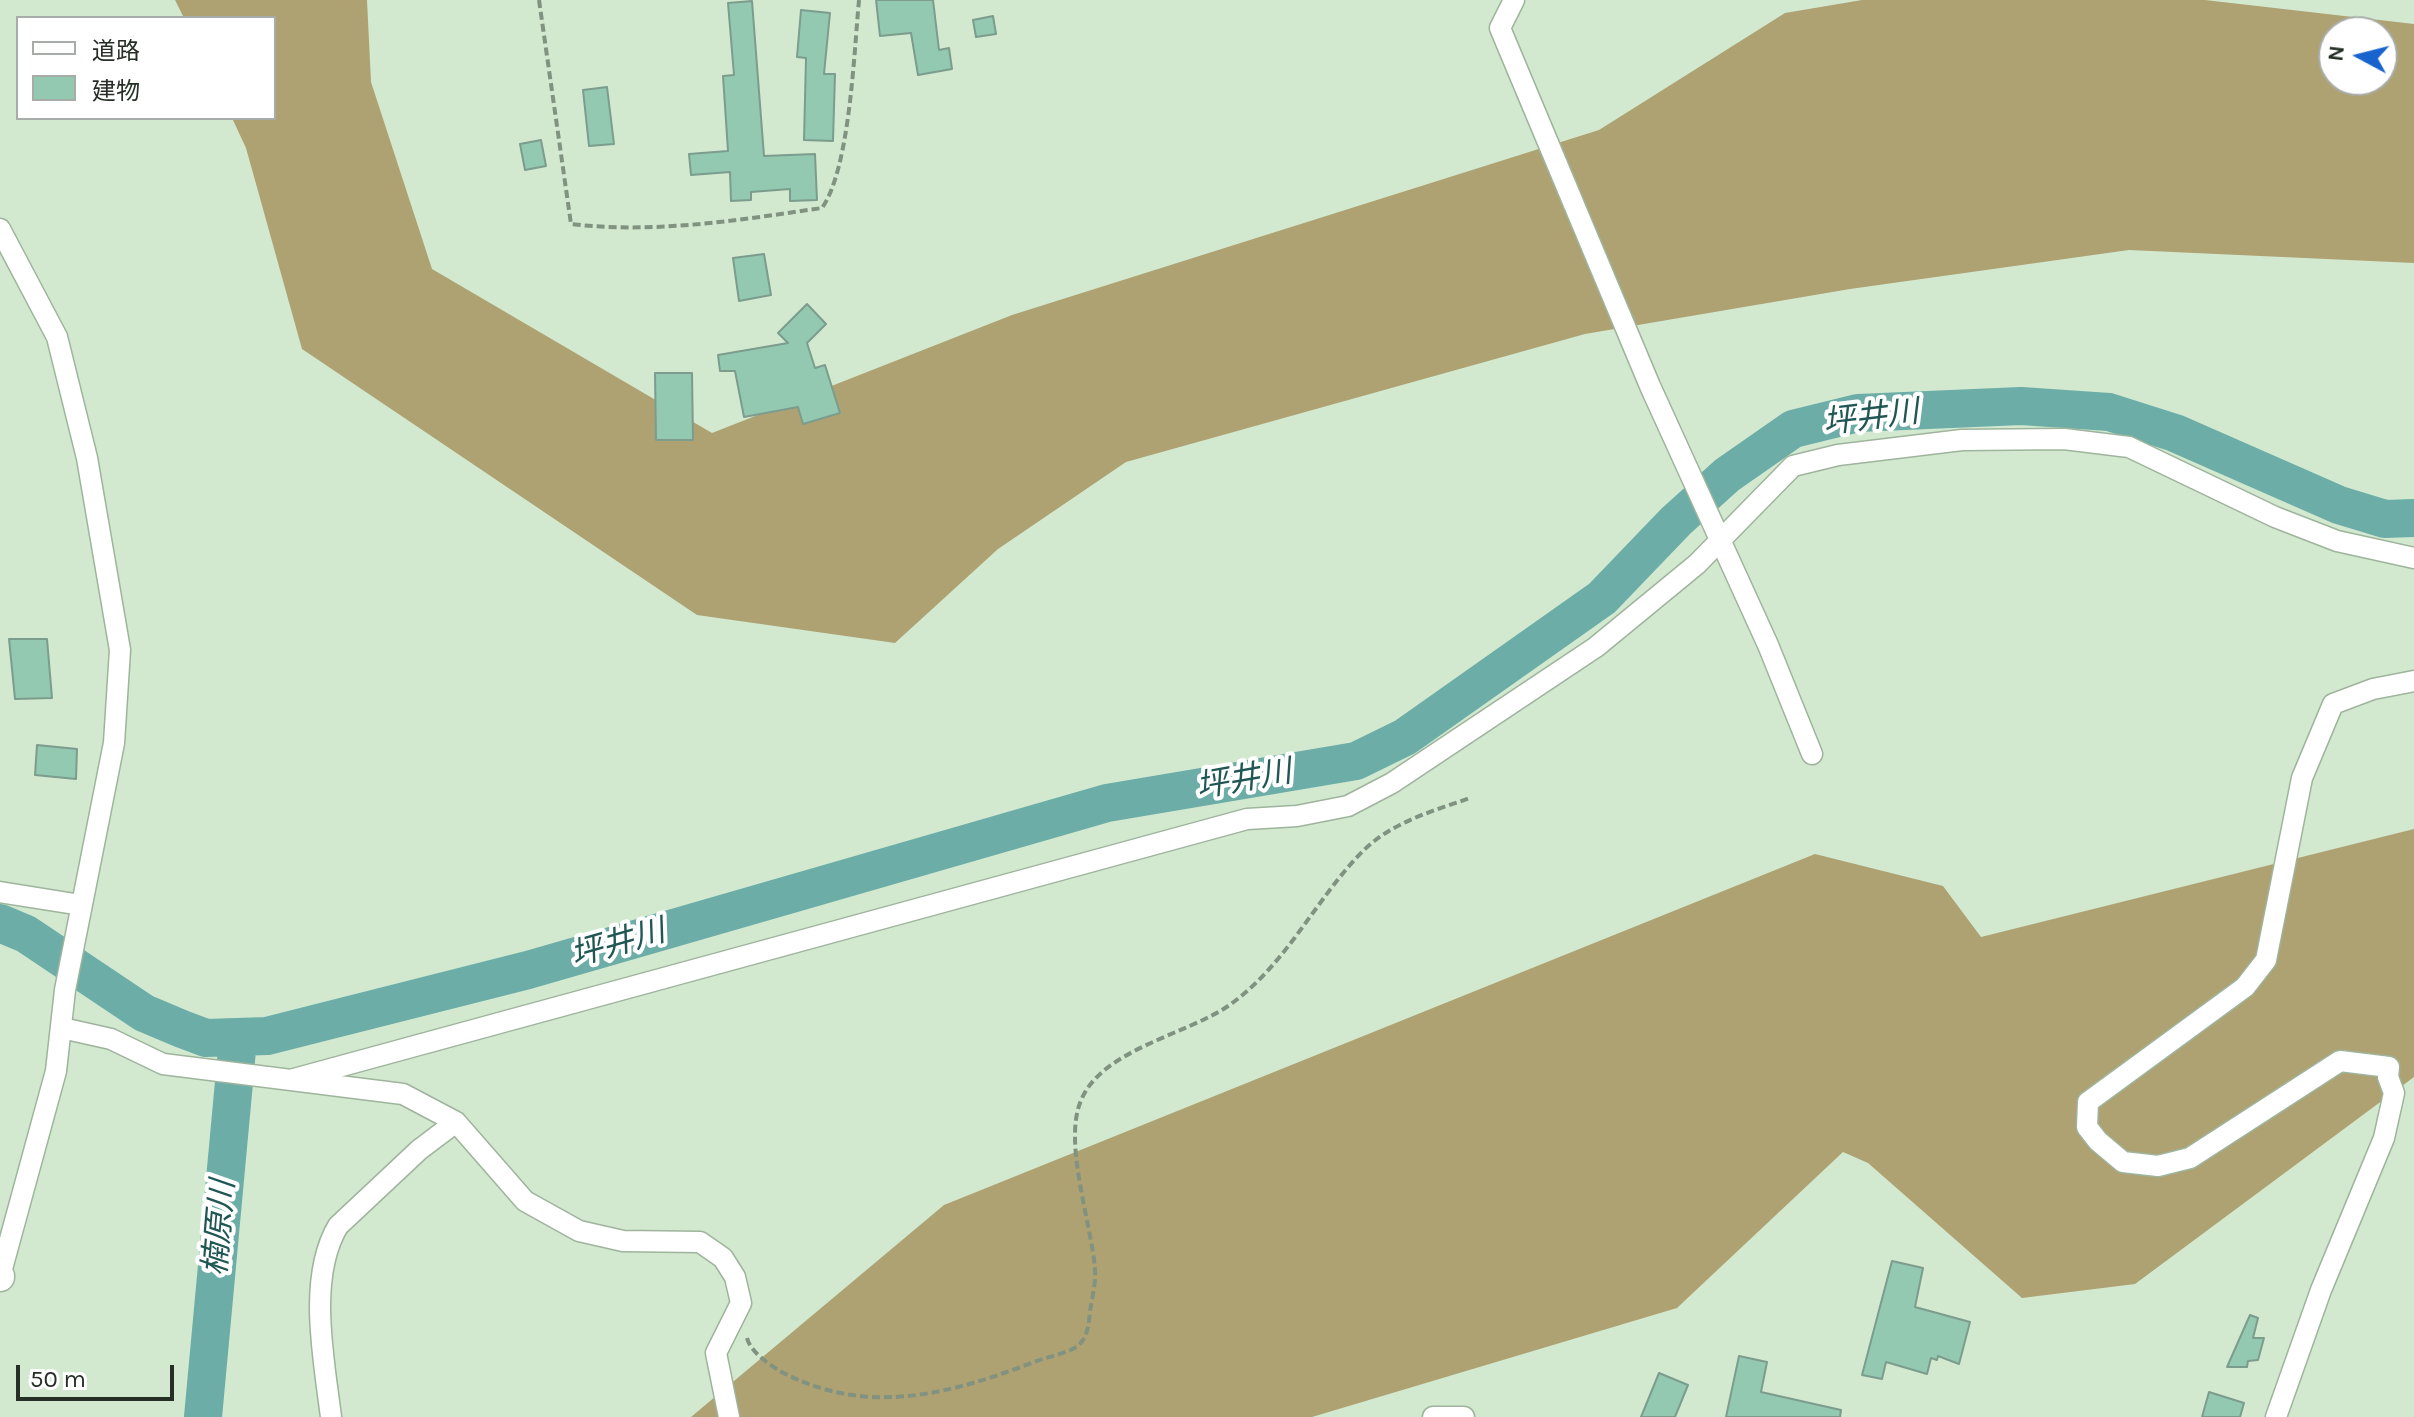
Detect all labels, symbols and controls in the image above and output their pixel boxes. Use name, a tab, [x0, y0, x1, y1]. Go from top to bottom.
legend	[16, 16, 276, 120]
north arrow	[2318, 16, 2398, 96]
text: 道路	[92, 37, 140, 65]
text: N	[2322, 44, 2350, 63]
text: 建物	[92, 77, 140, 105]
water label: 坪井川	[1821, 393, 1921, 443]
water label: 坪井川	[1193, 753, 1295, 807]
water label: 坪井川	[567, 912, 669, 976]
water label: 楠原川	[197, 1179, 243, 1277]
scale bar	[20, 1349, 178, 1399]
text: 50 m	[30, 1365, 86, 1393]

